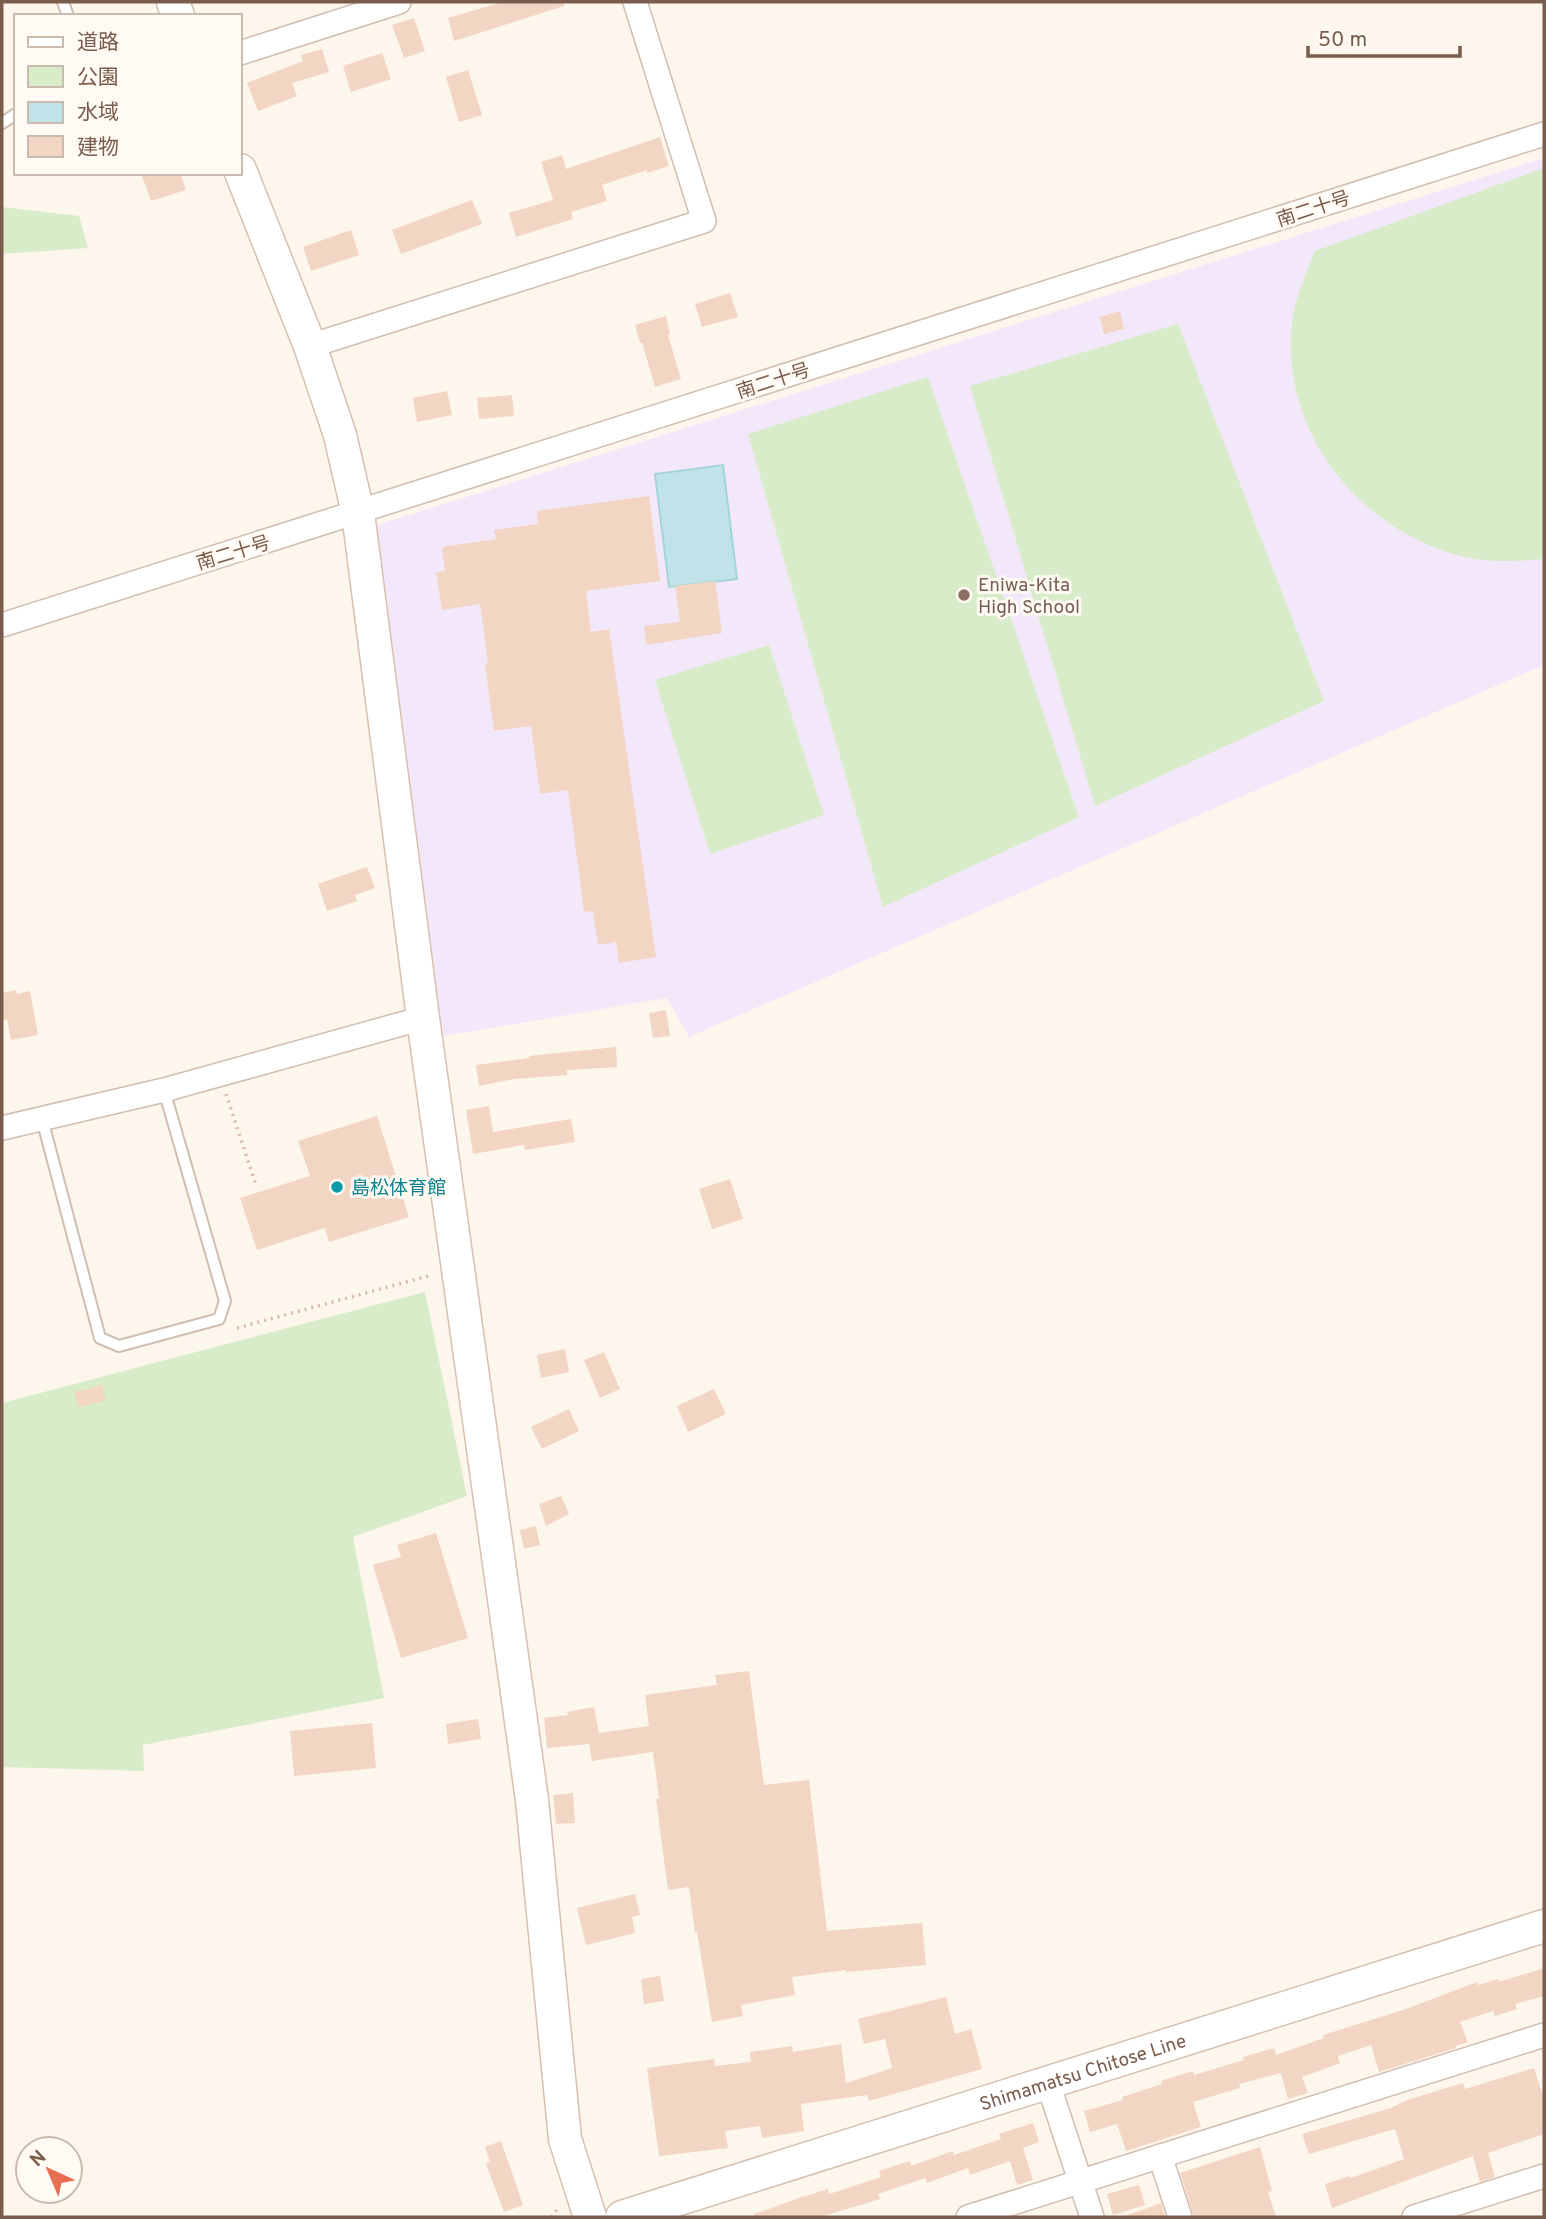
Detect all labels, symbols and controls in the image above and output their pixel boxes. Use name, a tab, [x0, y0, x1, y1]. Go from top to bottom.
legend	[14, 14, 242, 175]
scale bar	[1308, 14, 1460, 58]
text: 50 m	[1318, 27, 1367, 54]
text: 道路	[77, 30, 119, 57]
text: 公園	[77, 65, 119, 92]
text: 水域	[77, 100, 119, 127]
text: 建物	[77, 135, 119, 162]
street label: 南二十号	[1274, 187, 1353, 233]
street label: 南二十号	[734, 359, 813, 405]
street label: 南二十号	[194, 531, 273, 577]
place label: Eniwa-Kita High School	[978, 574, 1080, 620]
marker: Eniwa-Kita High School	[956, 587, 972, 603]
place label: 島松体育館	[351, 1177, 446, 1201]
marker: 島松体育館	[329, 1179, 345, 1195]
street label: Shimamatsu Chitose Line	[977, 2030, 1190, 2117]
north arrow	[14, 2135, 84, 2205]
text: N	[25, 2146, 52, 2173]

